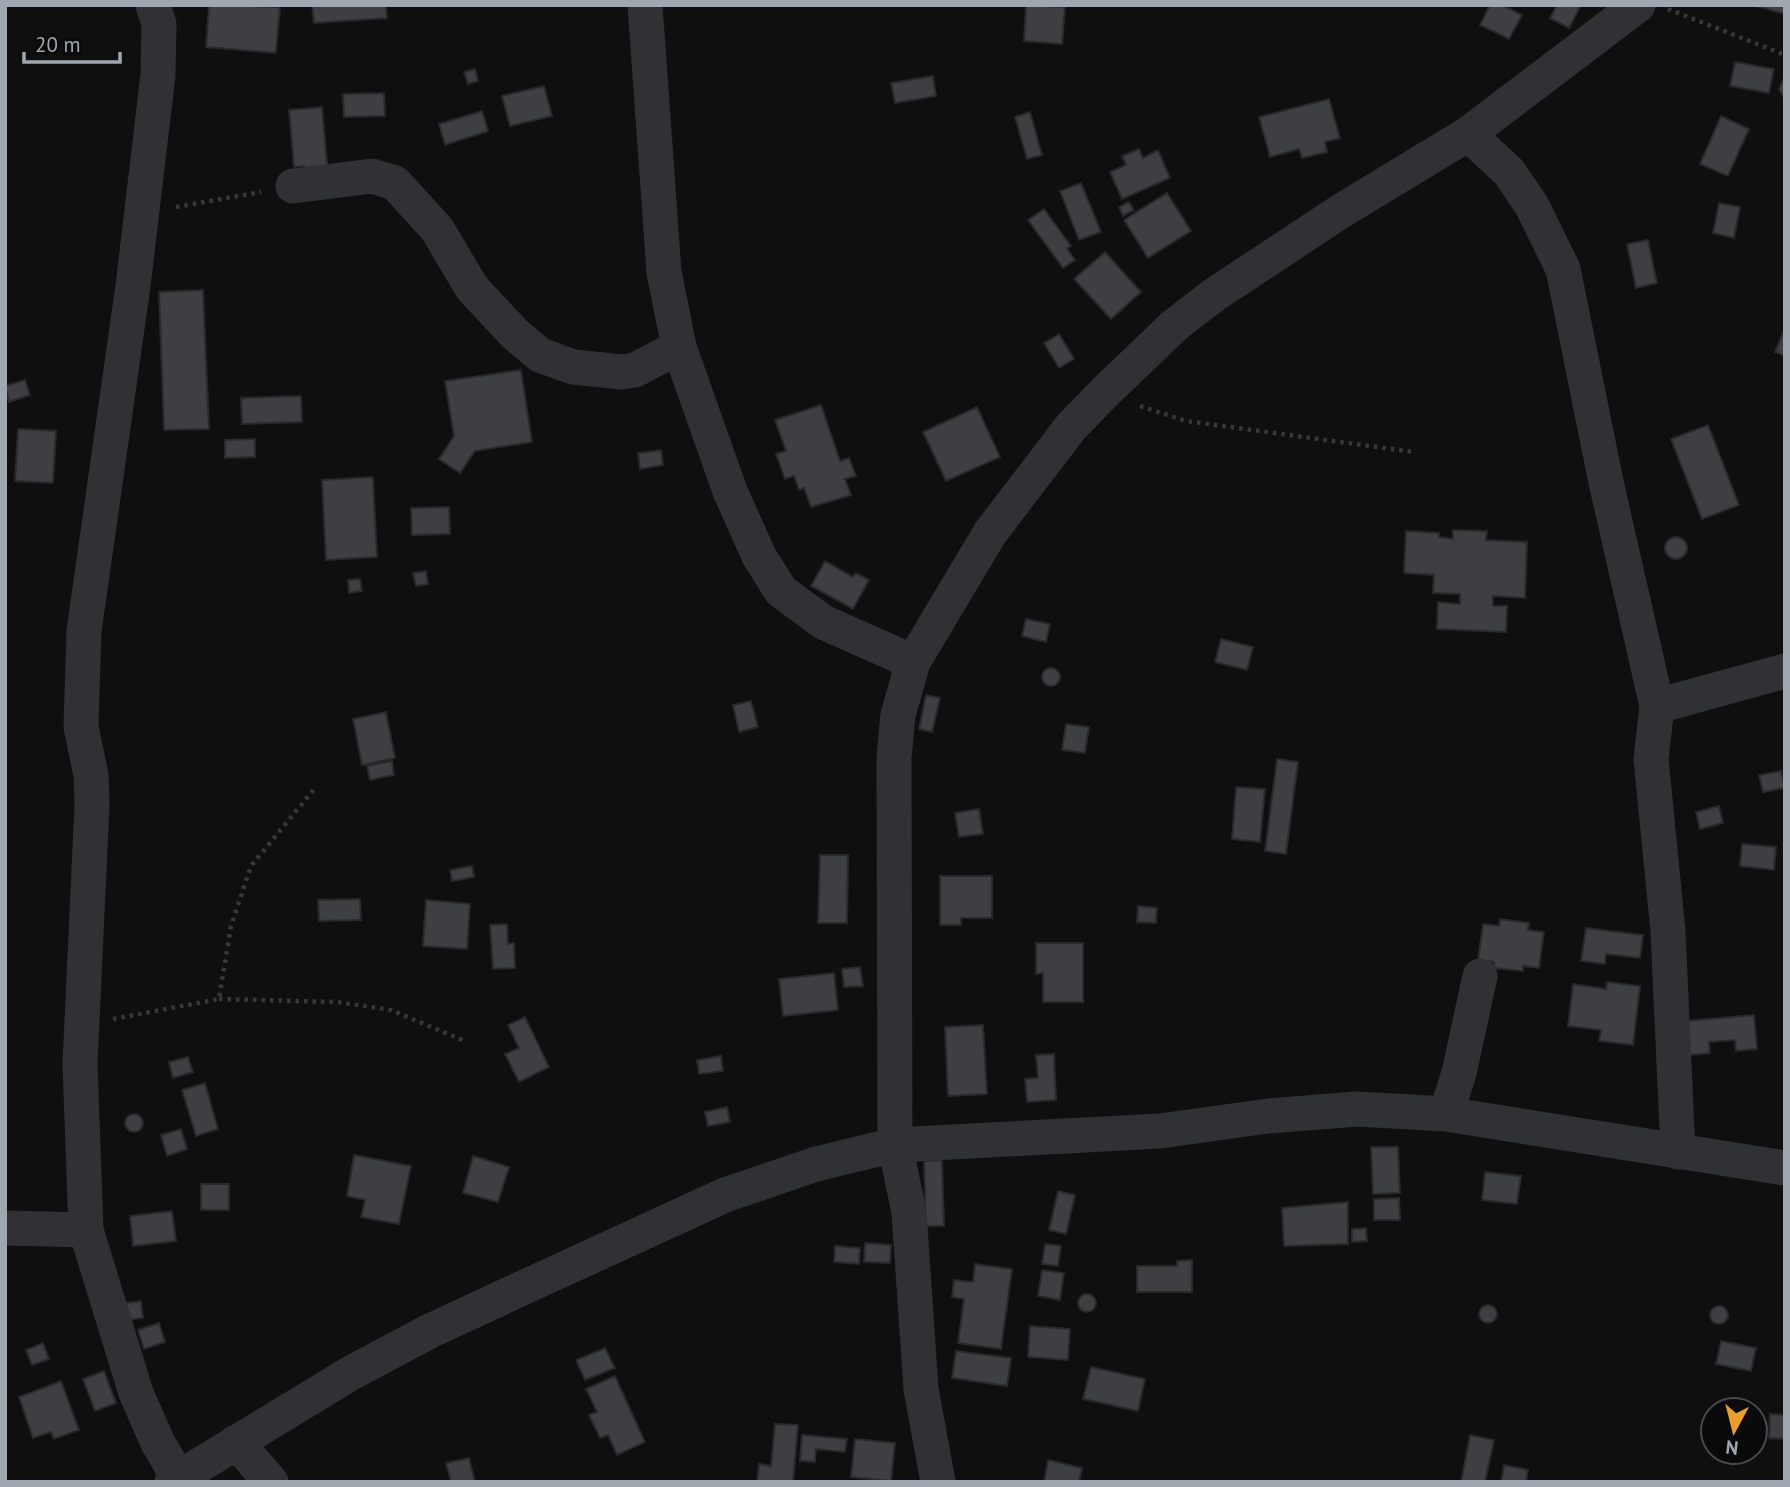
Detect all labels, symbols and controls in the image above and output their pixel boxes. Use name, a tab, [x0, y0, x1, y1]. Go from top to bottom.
scale bar	[24, 21, 121, 65]
text: 20 m	[35, 31, 81, 58]
north arrow	[1699, 1396, 1769, 1466]
text: N	[1724, 1435, 1740, 1461]

